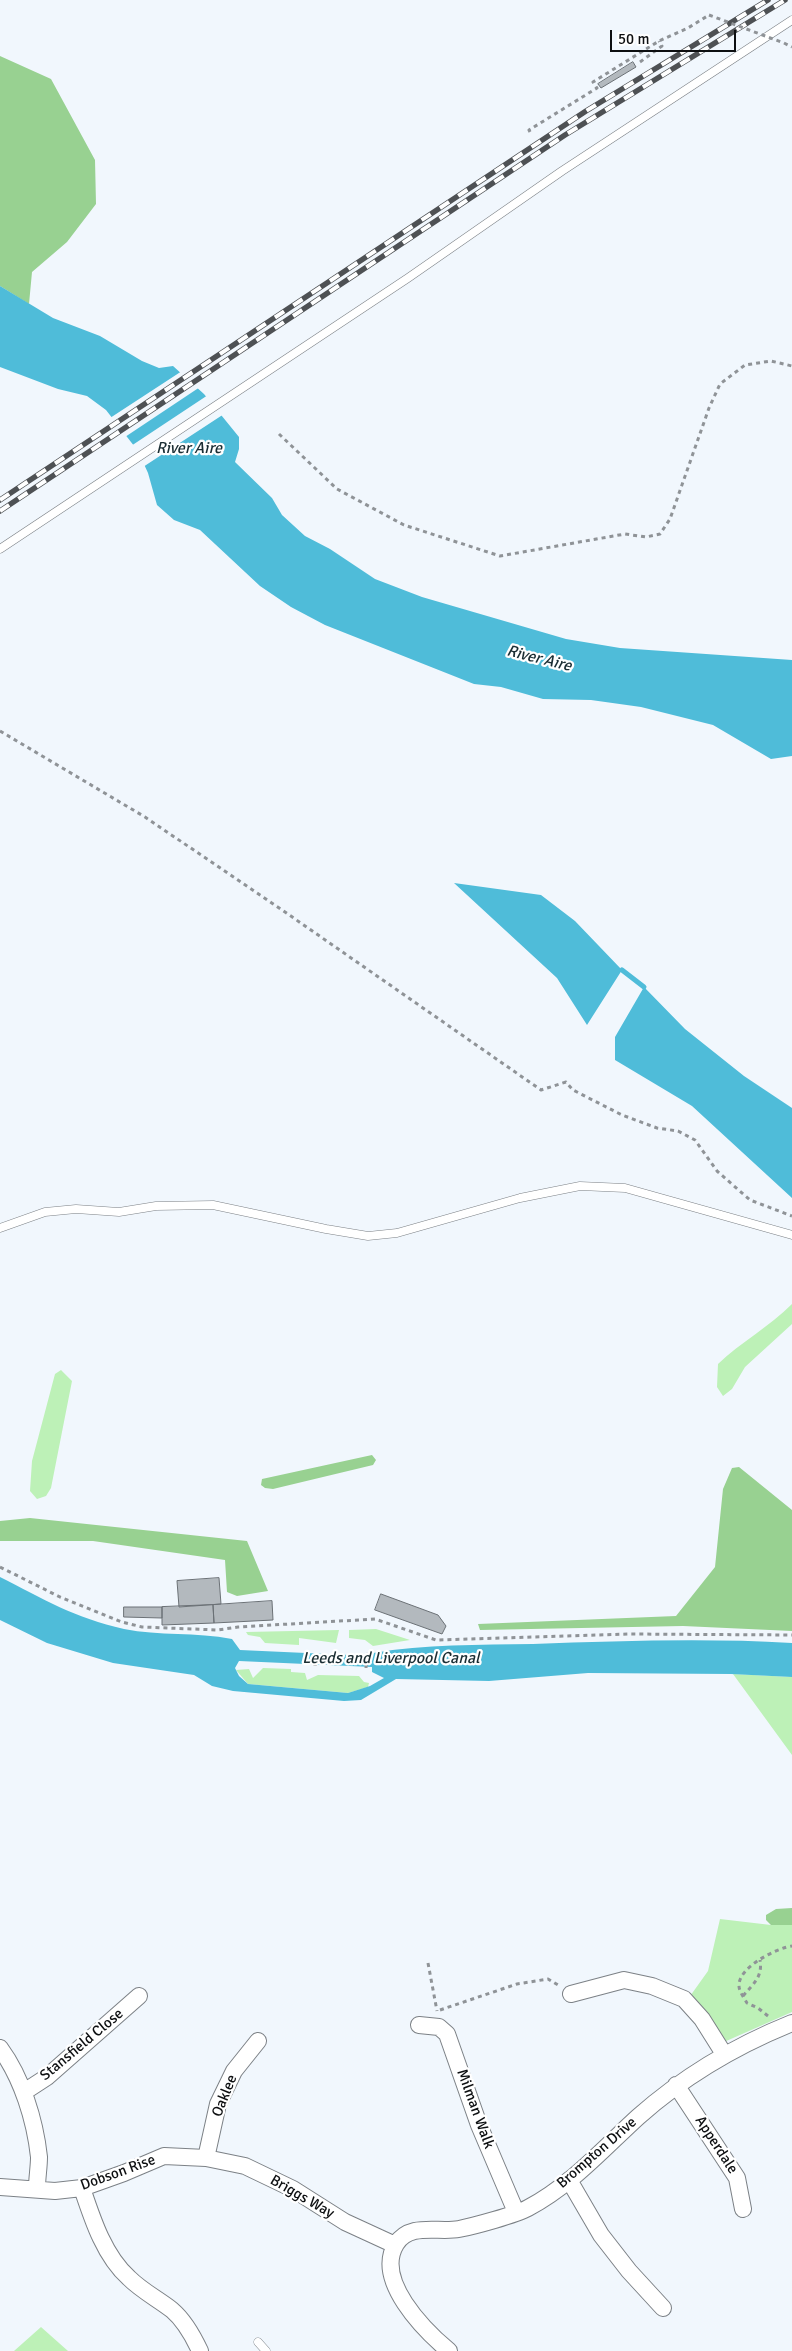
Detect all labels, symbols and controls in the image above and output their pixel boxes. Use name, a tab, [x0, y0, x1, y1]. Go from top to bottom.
scale bar	[612, 20, 738, 52]
text: 50 m	[618, 30, 649, 48]
water label: River Aire	[156, 439, 222, 459]
water label: River Aire	[505, 642, 573, 676]
water label: Leeds and Liverpool Canal	[302, 1649, 480, 1669]
street label: Stansfield Close	[37, 2005, 127, 2085]
street label: Milman Walk	[452, 2067, 498, 2151]
street label: Oaklee	[208, 2072, 242, 2120]
street label: Brompton Drive	[553, 2113, 641, 2193]
street label: Apperdale	[691, 2113, 741, 2177]
street label: Dobson Rise	[78, 2151, 158, 2195]
street label: Briggs Way	[267, 2171, 337, 2223]

